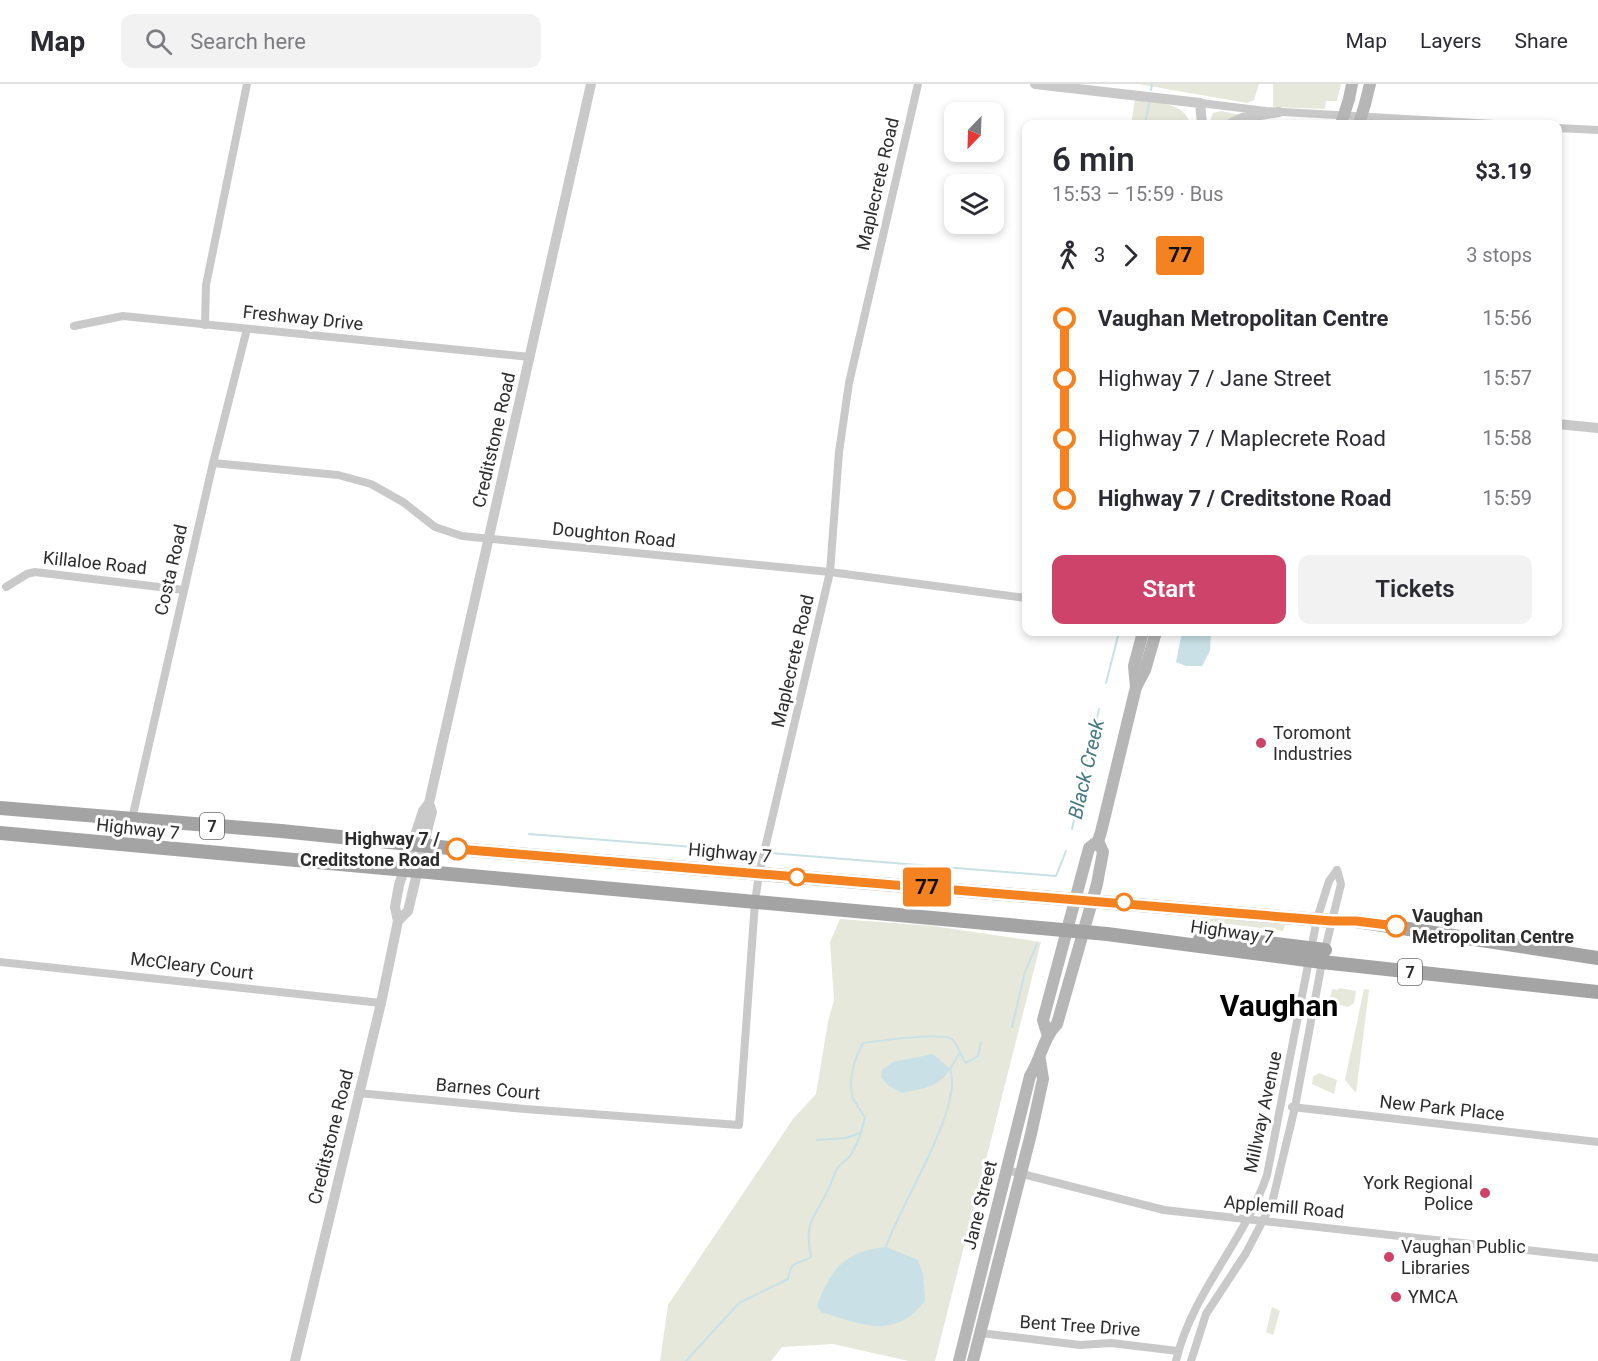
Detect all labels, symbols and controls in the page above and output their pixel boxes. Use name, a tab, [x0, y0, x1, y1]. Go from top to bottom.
search box	[121, 14, 541, 68]
text: Map	[30, 25, 85, 58]
icon: search	[142, 25, 175, 58]
text: Search here	[190, 29, 306, 54]
text: Map	[1345, 29, 1387, 53]
text: Layers	[1420, 29, 1481, 53]
text: Share	[1514, 29, 1568, 53]
north arrow	[944, 102, 1004, 162]
map controls	[944, 102, 1004, 234]
street label: Maplecrete Road	[852, 115, 903, 252]
text: 6 min	[1052, 140, 1135, 179]
text: $3.19	[1475, 159, 1532, 184]
button: layers	[944, 174, 1004, 234]
text: 15:53 – 15:59 · Bus	[1052, 182, 1224, 206]
icon: walk	[1052, 239, 1085, 272]
icon: forward	[1114, 239, 1147, 272]
text: 3	[1094, 243, 1105, 267]
text: 77	[1168, 243, 1192, 267]
text: 3 stops	[1466, 243, 1532, 267]
street label: Freshway Drive	[242, 301, 364, 334]
text: Vaughan Metropolitan Centre	[1098, 306, 1388, 331]
text: 15:56	[1482, 306, 1532, 330]
text: Highway 7 / Jane Street	[1098, 366, 1332, 391]
text: 15:57	[1482, 366, 1532, 390]
street label: Creditstone Road	[468, 370, 519, 510]
text: Highway 7 / Maplecrete Road	[1098, 426, 1386, 451]
text: 15:58	[1482, 426, 1532, 450]
text: Highway 7 / Creditstone Road	[1098, 486, 1391, 511]
text: 15:59	[1482, 486, 1532, 510]
street label: Doughton Road	[551, 518, 677, 551]
street label: Costa Road	[150, 522, 191, 617]
street label: Killaloe Road	[42, 547, 148, 578]
button: Start	[1052, 555, 1286, 624]
button: Tickets	[1298, 555, 1532, 624]
street label: Maplecrete Road	[767, 592, 818, 729]
water label: Black Creek	[1063, 716, 1109, 821]
place label: Toromont Industries	[1273, 722, 1352, 764]
marker: Toromont Industries	[1254, 736, 1268, 750]
road number: 7	[200, 813, 224, 839]
street label: Highway 7	[95, 814, 181, 843]
place label: Highway 7 / Creditstone Road	[300, 828, 440, 870]
marker: Highway 7 / Creditstone Road	[446, 838, 468, 860]
street label: Highway 7	[688, 838, 773, 867]
unlabelled marker	[788, 868, 806, 886]
line badge: 77	[900, 868, 954, 906]
text: 77	[915, 875, 939, 899]
unlabelled marker	[1115, 893, 1133, 911]
place label: Vaughan Metropolitan Centre	[1412, 905, 1574, 947]
street label: Highway 7	[1189, 915, 1275, 948]
marker: Vaughan Metropolitan Centre	[1385, 915, 1407, 937]
street label: McCleary Court	[129, 948, 255, 984]
road number: 7	[1398, 959, 1422, 985]
district label: Vaughan	[1220, 988, 1338, 1023]
street label: Millway Avenue	[1239, 1049, 1286, 1175]
street label: Creditstone Road	[304, 1067, 357, 1206]
street label: Barnes Court	[435, 1073, 541, 1104]
street label: New Park Place	[1378, 1090, 1506, 1125]
street label: Jane Street	[958, 1158, 1001, 1252]
place label: York Regional Police	[1363, 1172, 1473, 1214]
marker: York Regional Police	[1478, 1186, 1492, 1200]
street label: Applemill Road	[1223, 1191, 1345, 1222]
place label: Vaughan Public Libraries	[1401, 1236, 1526, 1278]
marker: Vaughan Public Libraries	[1382, 1250, 1396, 1264]
place label: YMCA	[1408, 1286, 1458, 1307]
marker: YMCA	[1389, 1290, 1403, 1304]
street label: Bent Tree Drive	[1019, 1311, 1141, 1340]

